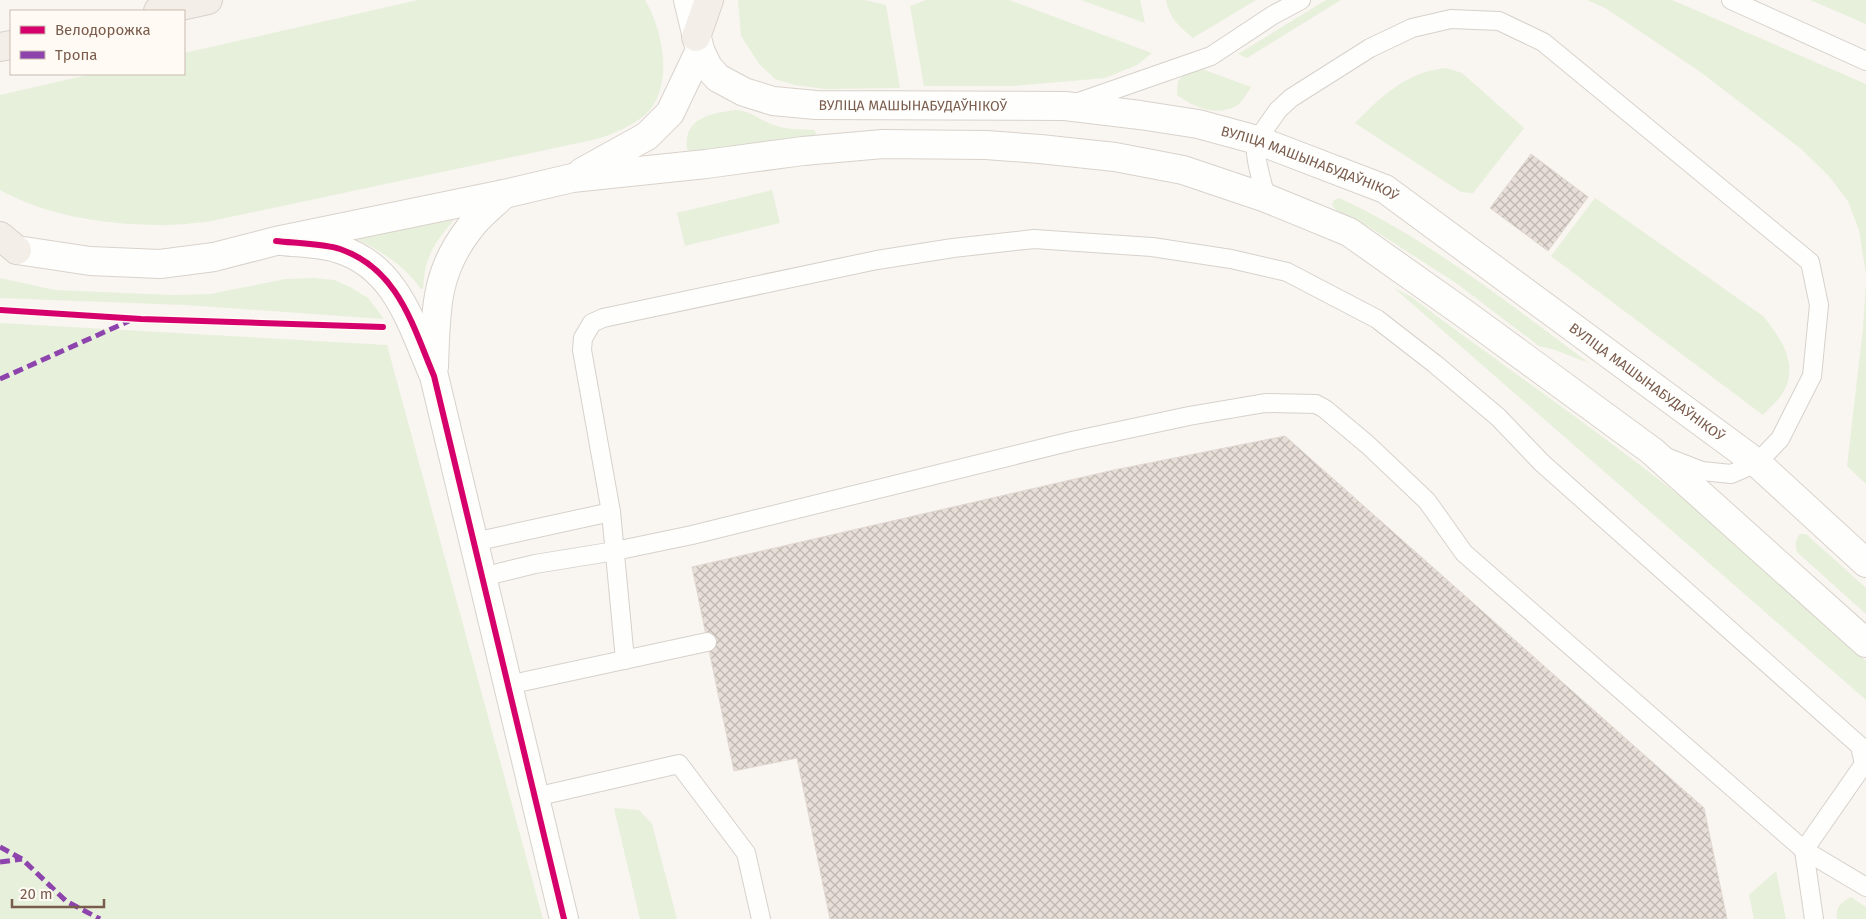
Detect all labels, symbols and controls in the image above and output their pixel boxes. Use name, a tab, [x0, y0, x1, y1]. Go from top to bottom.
legend	[10, 10, 185, 75]
text: Велодорожка	[55, 21, 151, 39]
text: Тропа	[55, 46, 97, 64]
street label: ВУЛІЦА МАШЫНАБУДАЎНІКОЎ	[818, 97, 1008, 115]
street label: ВУЛІЦА МАШЫНАБУДАЎНІКОЎ	[1219, 123, 1402, 205]
street label: ВУЛІЦА МАШЫНАБУДАЎНІКОЎ	[1566, 320, 1728, 445]
scale bar	[12, 876, 105, 908]
text: 20 m	[20, 885, 53, 903]

